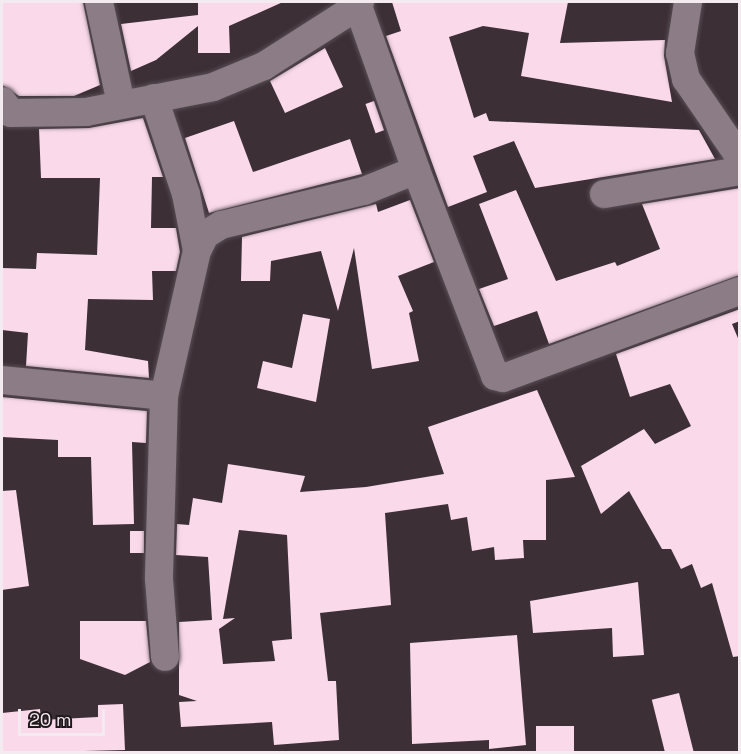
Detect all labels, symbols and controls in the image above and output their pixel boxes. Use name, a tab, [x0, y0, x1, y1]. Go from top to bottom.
scale bar	[21, 697, 108, 735]
text: 20 m	[29, 708, 72, 731]

